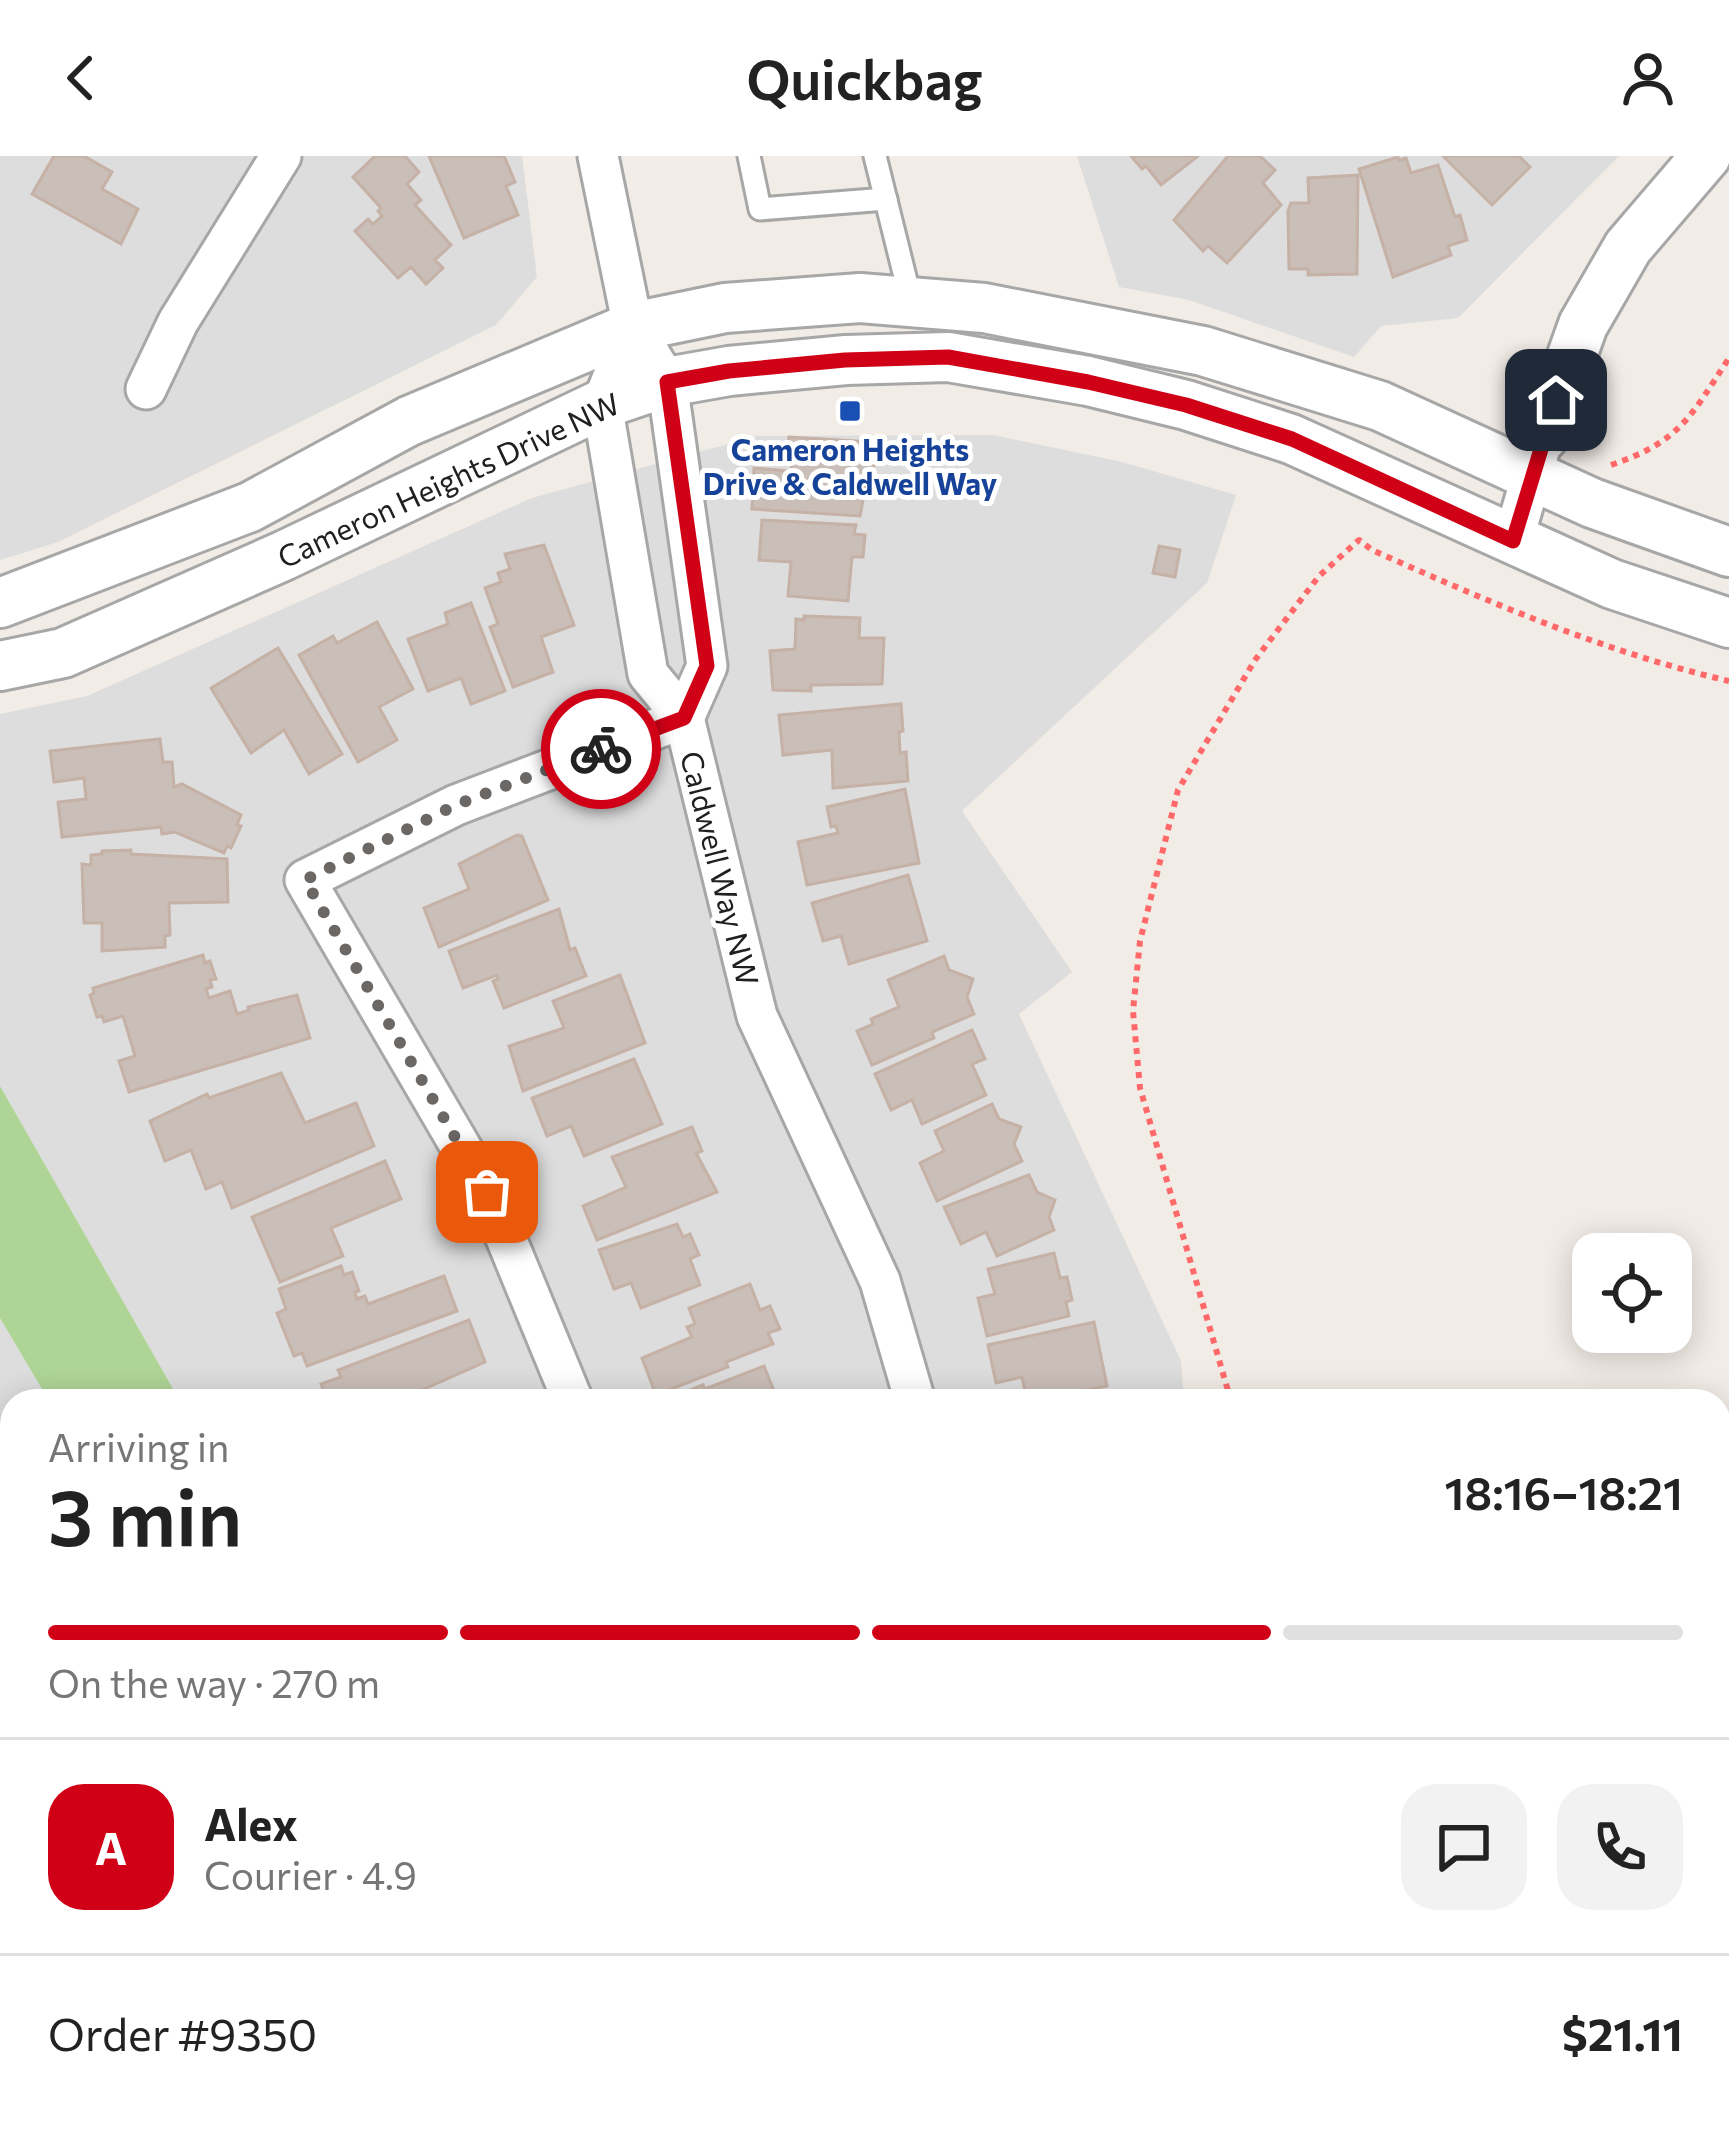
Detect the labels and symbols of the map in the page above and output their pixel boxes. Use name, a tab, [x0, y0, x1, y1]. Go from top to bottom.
pin	[1505, 349, 1607, 451]
street label: Cameron Heights Drive NW	[271, 383, 625, 575]
marker: Cameron Heights Drive & Caldwell Way	[837, 398, 863, 424]
place label: Cameron Heights Drive & Caldwell Way	[703, 430, 998, 501]
courier	[541, 689, 661, 809]
street label: Caldwell Way NW	[674, 747, 768, 989]
pin	[436, 1141, 538, 1243]

